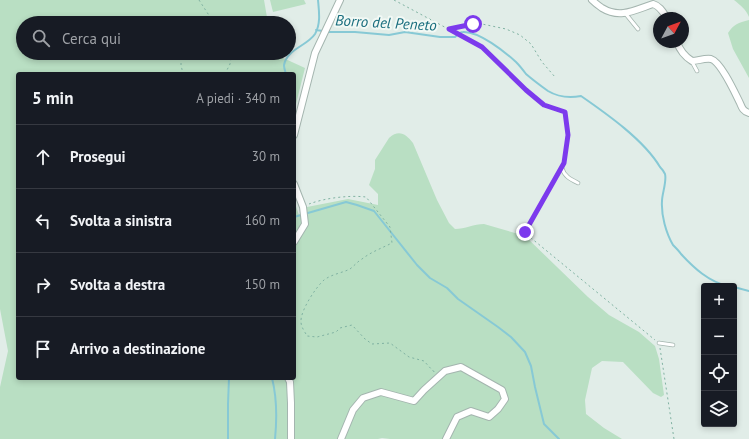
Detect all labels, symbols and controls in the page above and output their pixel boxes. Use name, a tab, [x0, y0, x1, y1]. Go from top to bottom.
water label: Borro del Peneto	[335, 10, 437, 35]
north arrow	[653, 12, 689, 48]
route start	[464, 15, 482, 33]
search box	[16, 16, 296, 60]
icon: search	[30, 27, 52, 49]
text: Cerca qui	[62, 29, 121, 48]
text: 5 min	[32, 87, 73, 109]
text: A piedi · 340 m	[196, 90, 280, 107]
icon: ahead	[32, 146, 54, 168]
text: Prosegui	[70, 147, 126, 166]
text: 30 m	[252, 148, 280, 165]
icon: left	[32, 210, 54, 232]
text: Svolta a sinistra	[70, 211, 172, 230]
text: 160 m	[245, 212, 280, 229]
route end	[516, 223, 534, 241]
icon: right	[32, 274, 54, 296]
text: Svolta a destra	[70, 275, 165, 294]
text: 150 m	[245, 276, 280, 293]
map controls	[701, 283, 737, 427]
button: +	[701, 283, 737, 319]
button: −	[701, 319, 737, 355]
icon: arrive	[32, 338, 54, 360]
text: Arrivo a destinazione	[70, 339, 205, 358]
button: locate	[701, 355, 737, 391]
button: layers	[701, 391, 737, 427]

